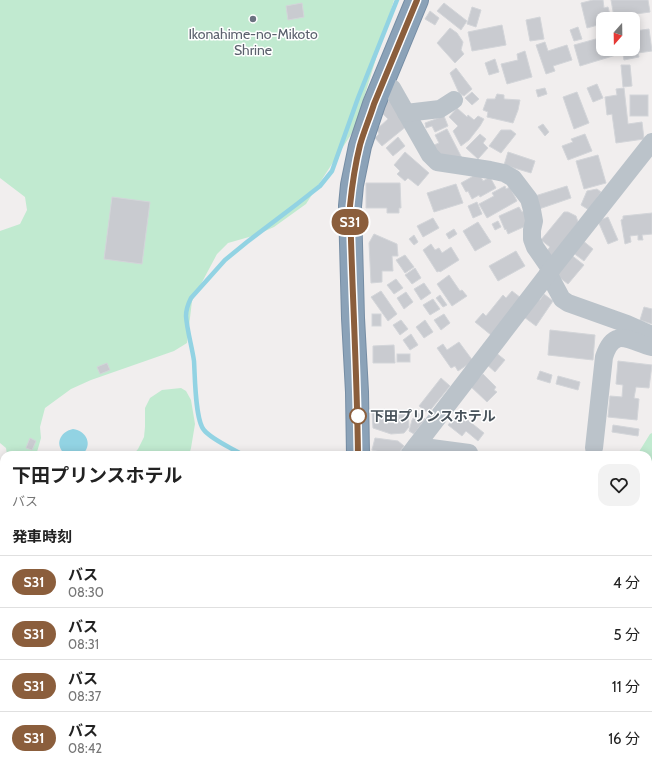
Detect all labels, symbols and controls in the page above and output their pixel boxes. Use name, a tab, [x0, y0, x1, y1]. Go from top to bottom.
north arrow	[596, 12, 640, 56]
map controls	[596, 12, 640, 56]
marker: Ikonahime-no-Mikoto Shrine	[248, 14, 258, 24]
place label: Ikonahime-no-Mikoto Shrine	[188, 25, 318, 59]
line badge: S31	[327, 209, 373, 235]
text: S31	[340, 213, 360, 231]
marker: 下田プリンスホテル	[349, 407, 367, 425]
place label: 下田プリンスホテル	[370, 407, 496, 425]
text: 下田プリンスホテル	[12, 464, 183, 487]
button: heart	[598, 464, 640, 506]
text: バス	[12, 493, 38, 509]
text: 発車時刻	[12, 528, 72, 546]
text: バス	[68, 566, 98, 584]
text: S31	[24, 573, 44, 591]
text: 4 分	[613, 574, 640, 592]
text: 08:30	[68, 584, 104, 600]
text: バス	[68, 618, 98, 636]
text: S31	[24, 625, 44, 643]
text: 5 分	[614, 626, 640, 644]
text: 08:31	[68, 636, 99, 652]
text: バス	[68, 670, 98, 688]
text: S31	[24, 677, 44, 695]
text: 11 分	[612, 678, 640, 696]
text: 08:37	[68, 688, 101, 704]
text: バス	[68, 722, 98, 740]
text: S31	[24, 729, 44, 747]
text: 16 分	[608, 730, 640, 748]
text: 08:42	[68, 740, 102, 756]

